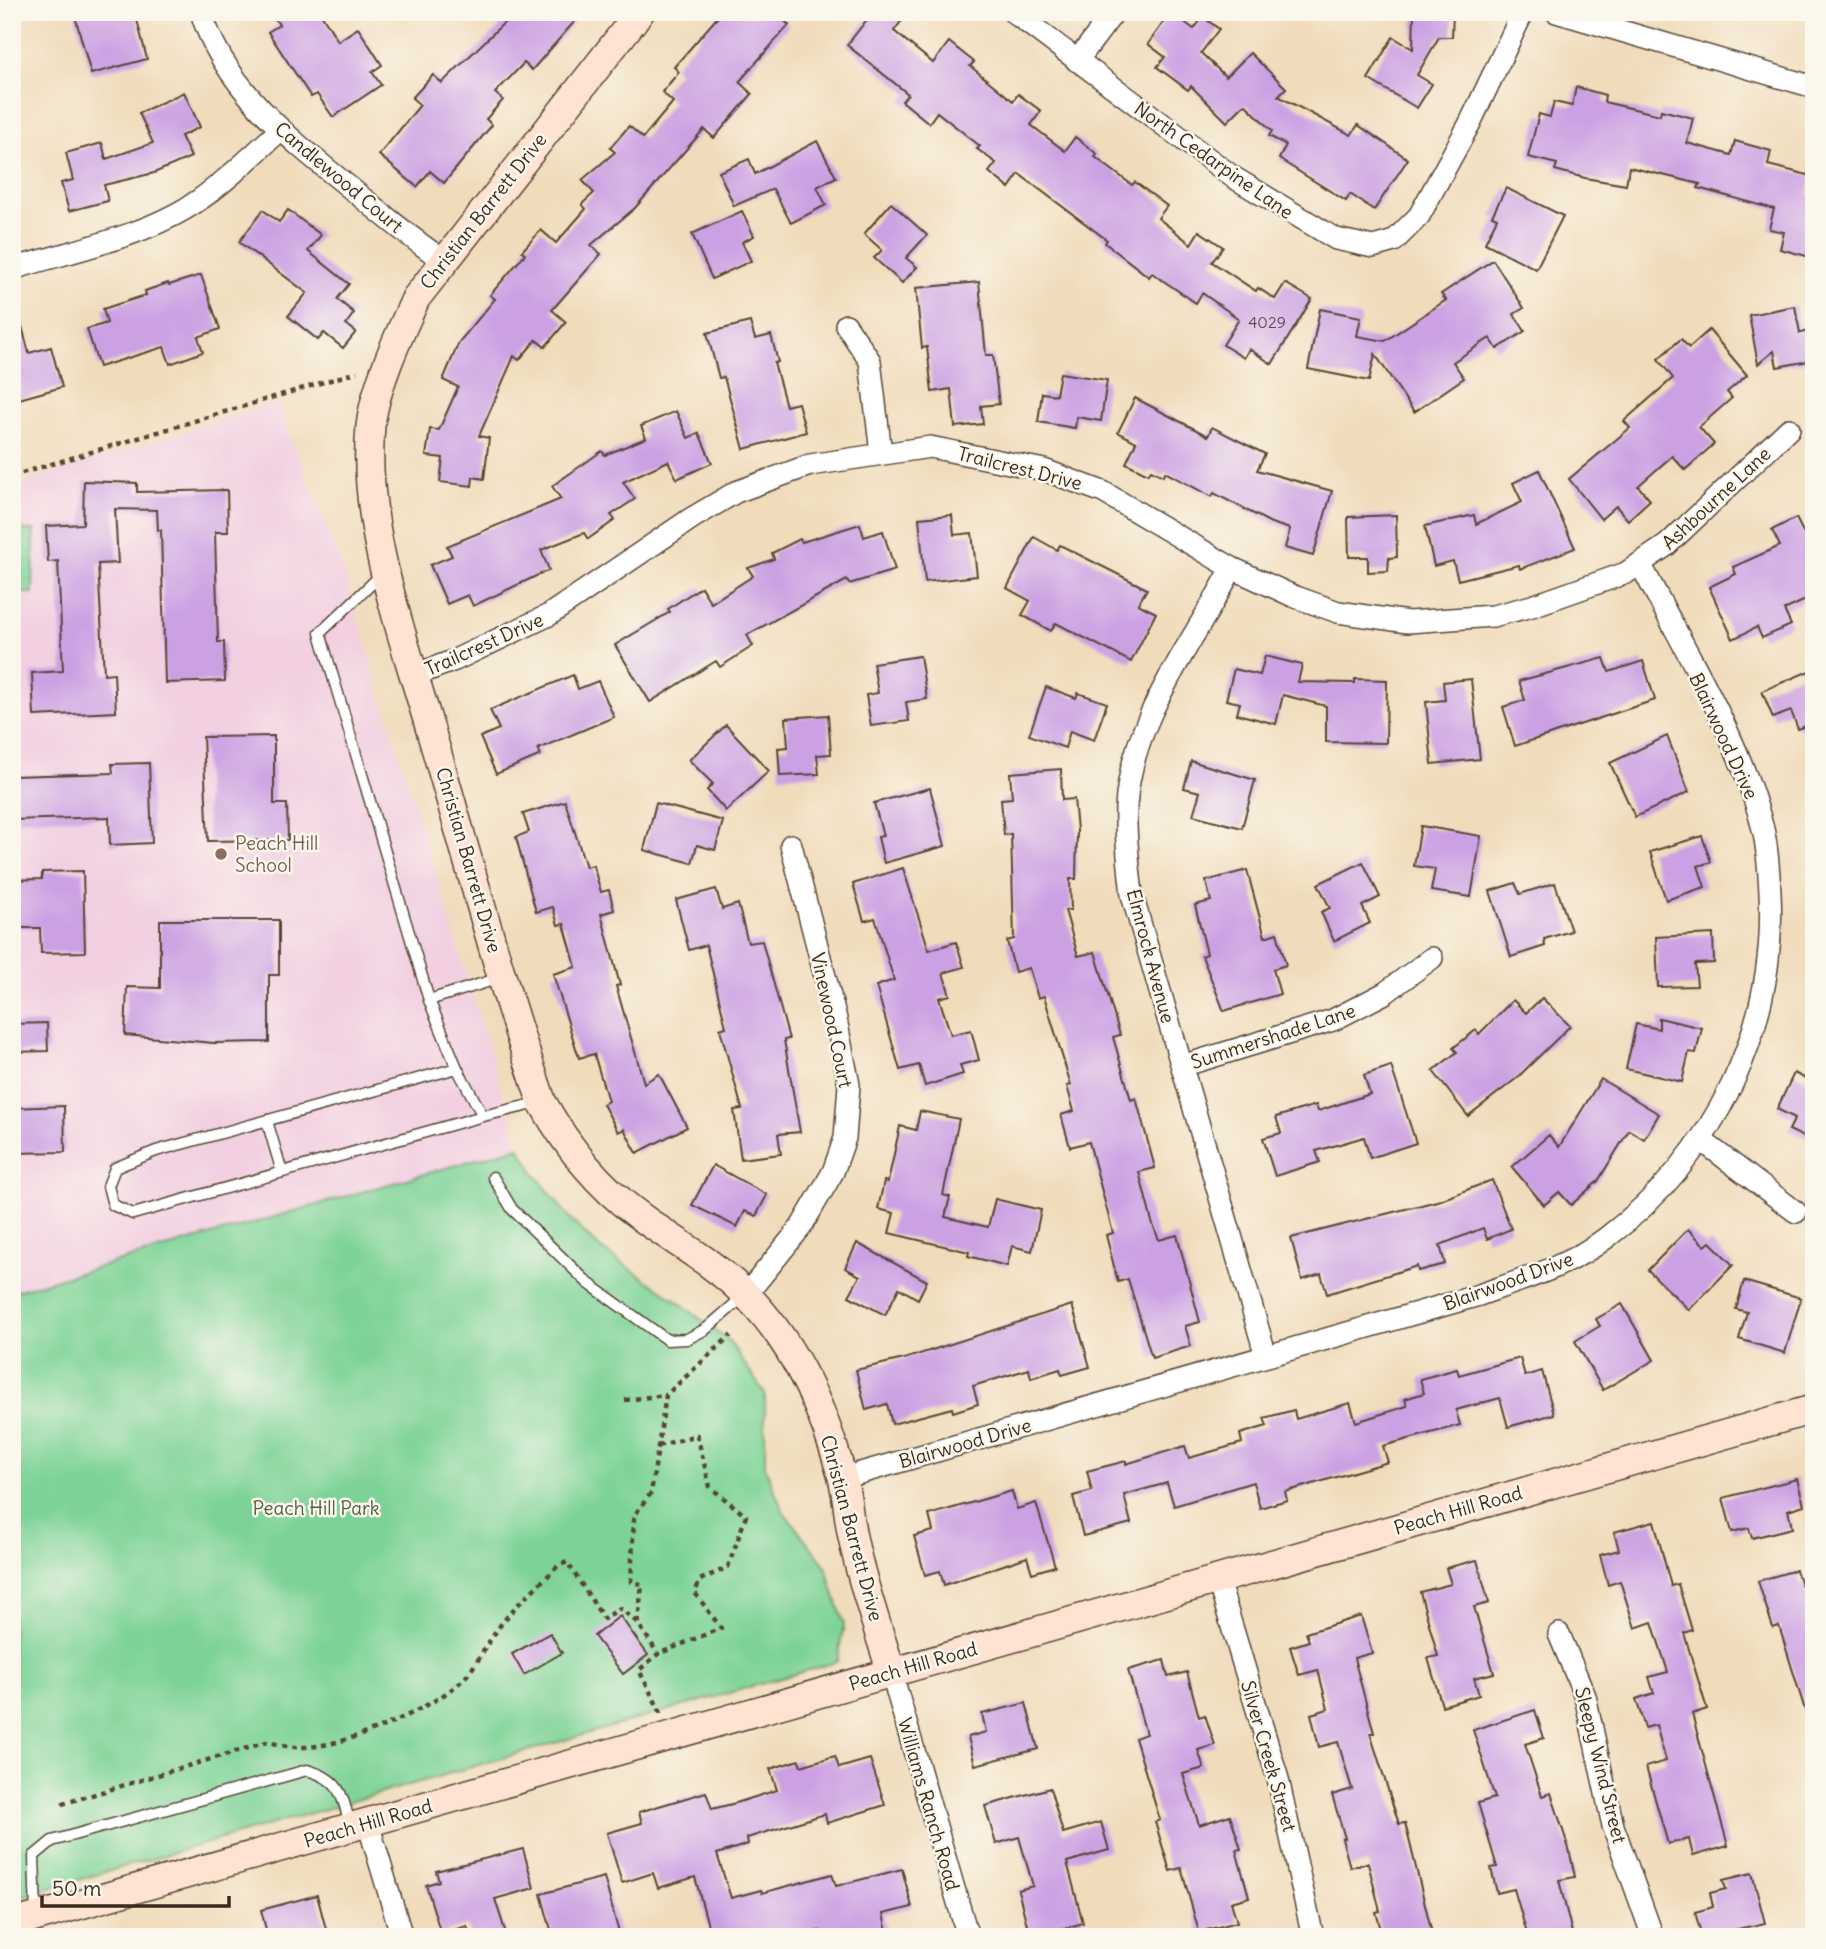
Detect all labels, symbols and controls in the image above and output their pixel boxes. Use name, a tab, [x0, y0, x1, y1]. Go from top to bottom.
street label: North Cedarpine Lane	[1130, 96, 1298, 224]
street label: Candlewood Court	[270, 116, 408, 238]
street label: Christian Barrett Drive	[414, 128, 552, 294]
house number: 4029	[1248, 312, 1286, 332]
street label: Trailcrest Drive	[955, 441, 1085, 495]
street label: Ashbourne Lane	[1657, 442, 1775, 554]
street label: Trailcrest Drive	[421, 607, 547, 681]
street label: Blairwood Drive	[1684, 669, 1764, 803]
street label: Christian Barrett Drive	[431, 764, 507, 956]
place label: Peach Hill School	[235, 831, 318, 877]
marker: Peach Hill School	[213, 846, 229, 862]
street label: Elmrock Avenue	[1122, 886, 1180, 1026]
street label: Vinewood Court	[806, 950, 858, 1090]
street label: Summershade Lane	[1188, 998, 1358, 1074]
street label: Blairwood Drive	[1440, 1246, 1576, 1316]
street label: Blairwood Drive	[896, 1413, 1034, 1473]
street label: Christian Barrett Drive	[816, 1432, 888, 1624]
street label: Peach Hill Road	[1391, 1480, 1525, 1540]
park label: Peach Hill Park	[252, 1496, 380, 1520]
street label: Peach Hill Road	[846, 1636, 980, 1696]
street label: Silver Creek Street	[1236, 1678, 1302, 1834]
street label: Sleepy Wind Street	[1570, 1684, 1632, 1846]
street label: Williams Ranch Road	[893, 1715, 965, 1893]
street label: Peach Hill Road	[301, 1793, 435, 1853]
scale bar	[42, 1865, 229, 1909]
text: 50 m	[52, 1875, 101, 1902]

